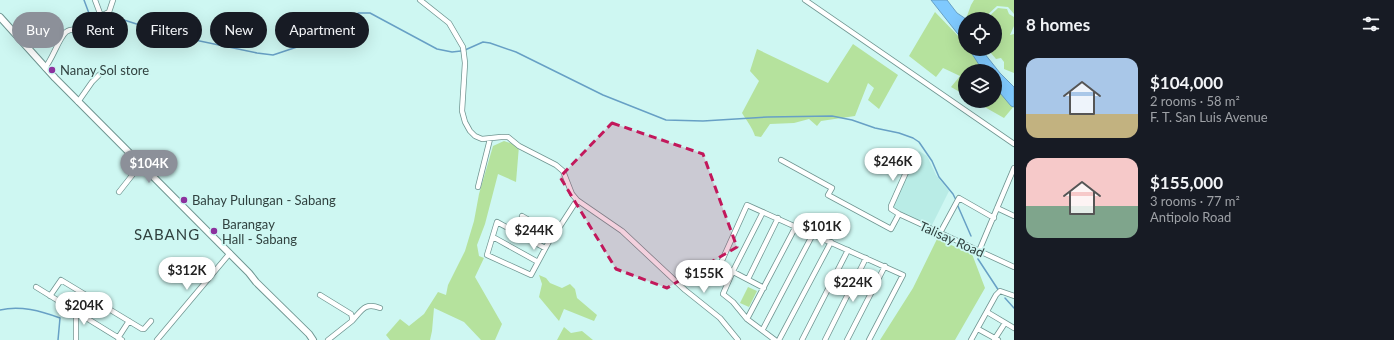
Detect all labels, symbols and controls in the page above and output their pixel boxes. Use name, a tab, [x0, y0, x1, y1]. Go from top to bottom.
chip: Buy	[12, 12, 64, 48]
chip: Rent	[72, 12, 128, 48]
chip: Filters	[136, 12, 202, 48]
chip: New	[210, 12, 267, 48]
chip: Apartment	[275, 12, 369, 48]
map controls	[958, 12, 1002, 108]
button: locate	[958, 12, 1002, 56]
icon: filters	[1360, 13, 1382, 35]
text: 8 homes	[1026, 14, 1090, 35]
place label: Nanay Sol store	[60, 62, 149, 78]
button: layers	[958, 64, 1002, 108]
marker: Nanay Sol store	[47, 65, 57, 75]
text: $104,000	[1150, 72, 1223, 93]
icon: home	[1058, 74, 1106, 122]
text: 2 rooms · 58 m²	[1150, 93, 1240, 109]
text: F. T. San Luis Avenue	[1150, 109, 1268, 125]
pin: $246K	[865, 148, 921, 182]
pin: $104K	[121, 150, 177, 184]
text: $246K	[873, 153, 913, 169]
text: $104K	[129, 155, 169, 171]
text: $155,000	[1150, 172, 1223, 193]
icon: home	[1058, 174, 1106, 222]
place label: Bahay Pulungan - Sabang	[192, 192, 336, 208]
text: 3 rooms · 77 m²	[1150, 193, 1240, 209]
marker: Bahay Pulungan - Sabang	[179, 195, 189, 205]
text: Antipolo Road	[1150, 209, 1231, 225]
pin: $101K	[794, 213, 850, 247]
place label: Barangay Hall - Sabang	[222, 216, 297, 247]
pin: $244K	[506, 217, 562, 251]
text: $101K	[802, 218, 842, 234]
street label: Talisay Road	[917, 218, 987, 260]
text: $244K	[514, 222, 554, 238]
district label: SABANG	[134, 225, 200, 243]
marker: Barangay Hall - Sabang	[209, 226, 219, 236]
pin: $312K	[159, 257, 215, 291]
pin: $155K	[676, 260, 732, 294]
text: $312K	[167, 262, 207, 278]
text: $155K	[684, 265, 724, 281]
pin: $224K	[825, 269, 881, 303]
text: $224K	[833, 274, 873, 290]
pin: $204K	[56, 292, 112, 326]
text: $204K	[64, 297, 104, 313]

